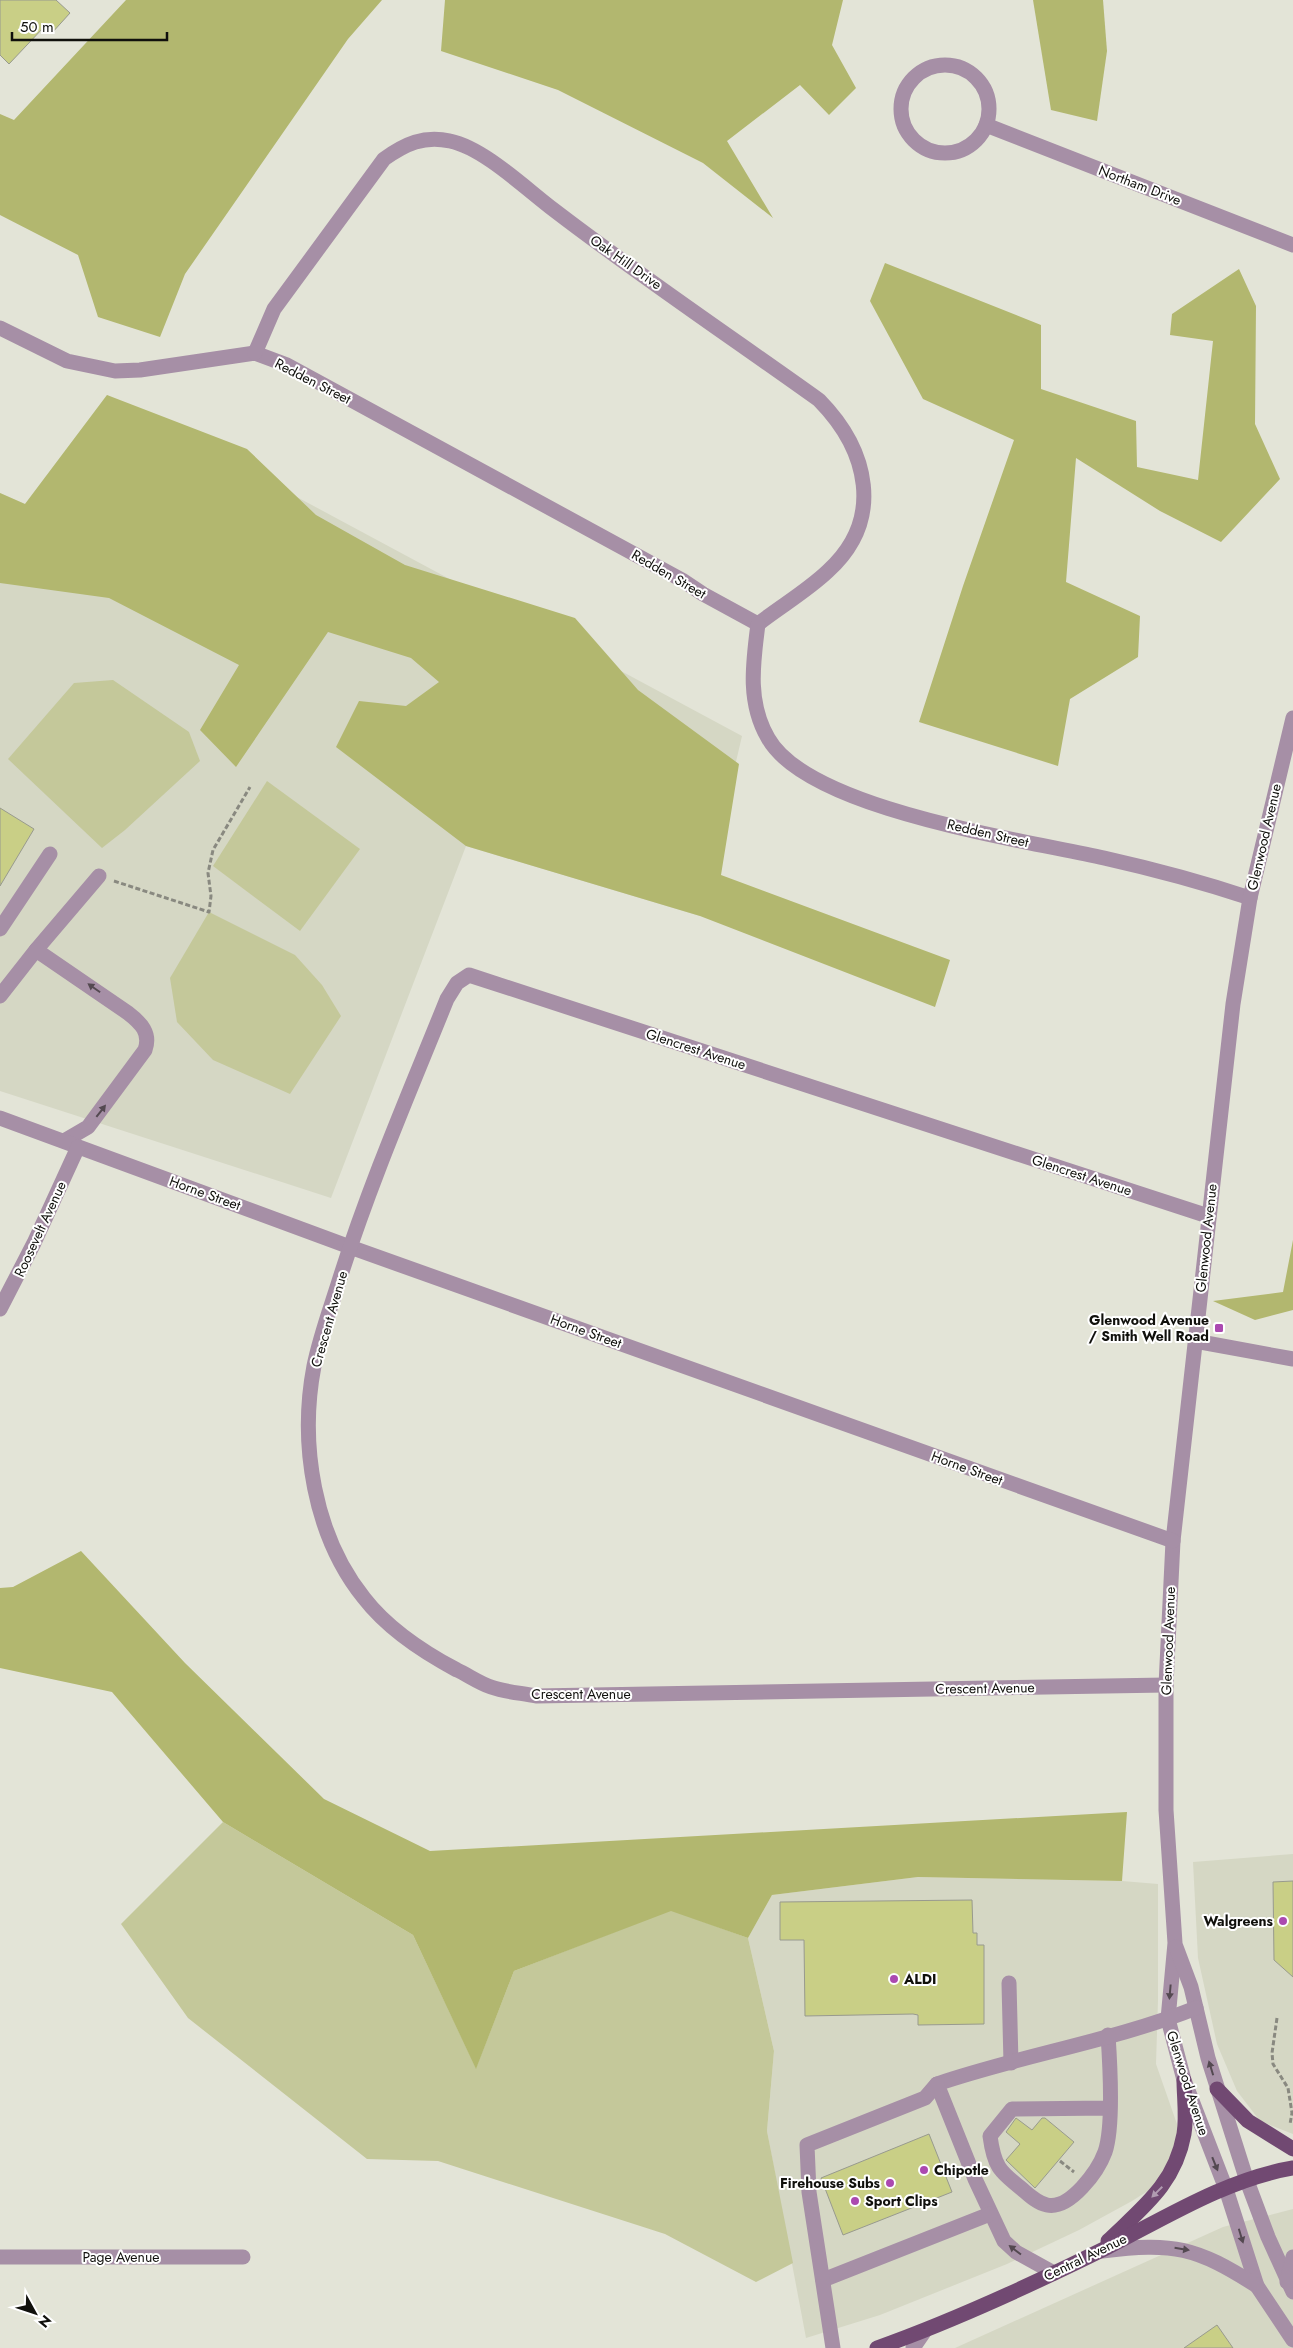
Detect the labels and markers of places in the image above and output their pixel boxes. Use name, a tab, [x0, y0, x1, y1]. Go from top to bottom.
place label: Glenwood Avenue / Smith Well Road	[1089, 1310, 1209, 1346]
marker: Glenwood Avenue / Smith Well Road	[1213, 1322, 1225, 1334]
place label: Walgreens	[1204, 1911, 1274, 1931]
marker: Walgreens	[1277, 1915, 1289, 1927]
place label: ALDI	[903, 1969, 936, 1989]
marker: ALDI	[888, 1973, 900, 1985]
place label: Chipotle	[934, 2160, 989, 2180]
marker: Chipotle	[918, 2164, 930, 2176]
place label: Firehouse Subs	[780, 2173, 881, 2193]
marker: Firehouse Subs	[884, 2177, 896, 2189]
place label: Sport Clips	[865, 2191, 938, 2211]
marker: Sport Clips	[849, 2195, 861, 2207]

